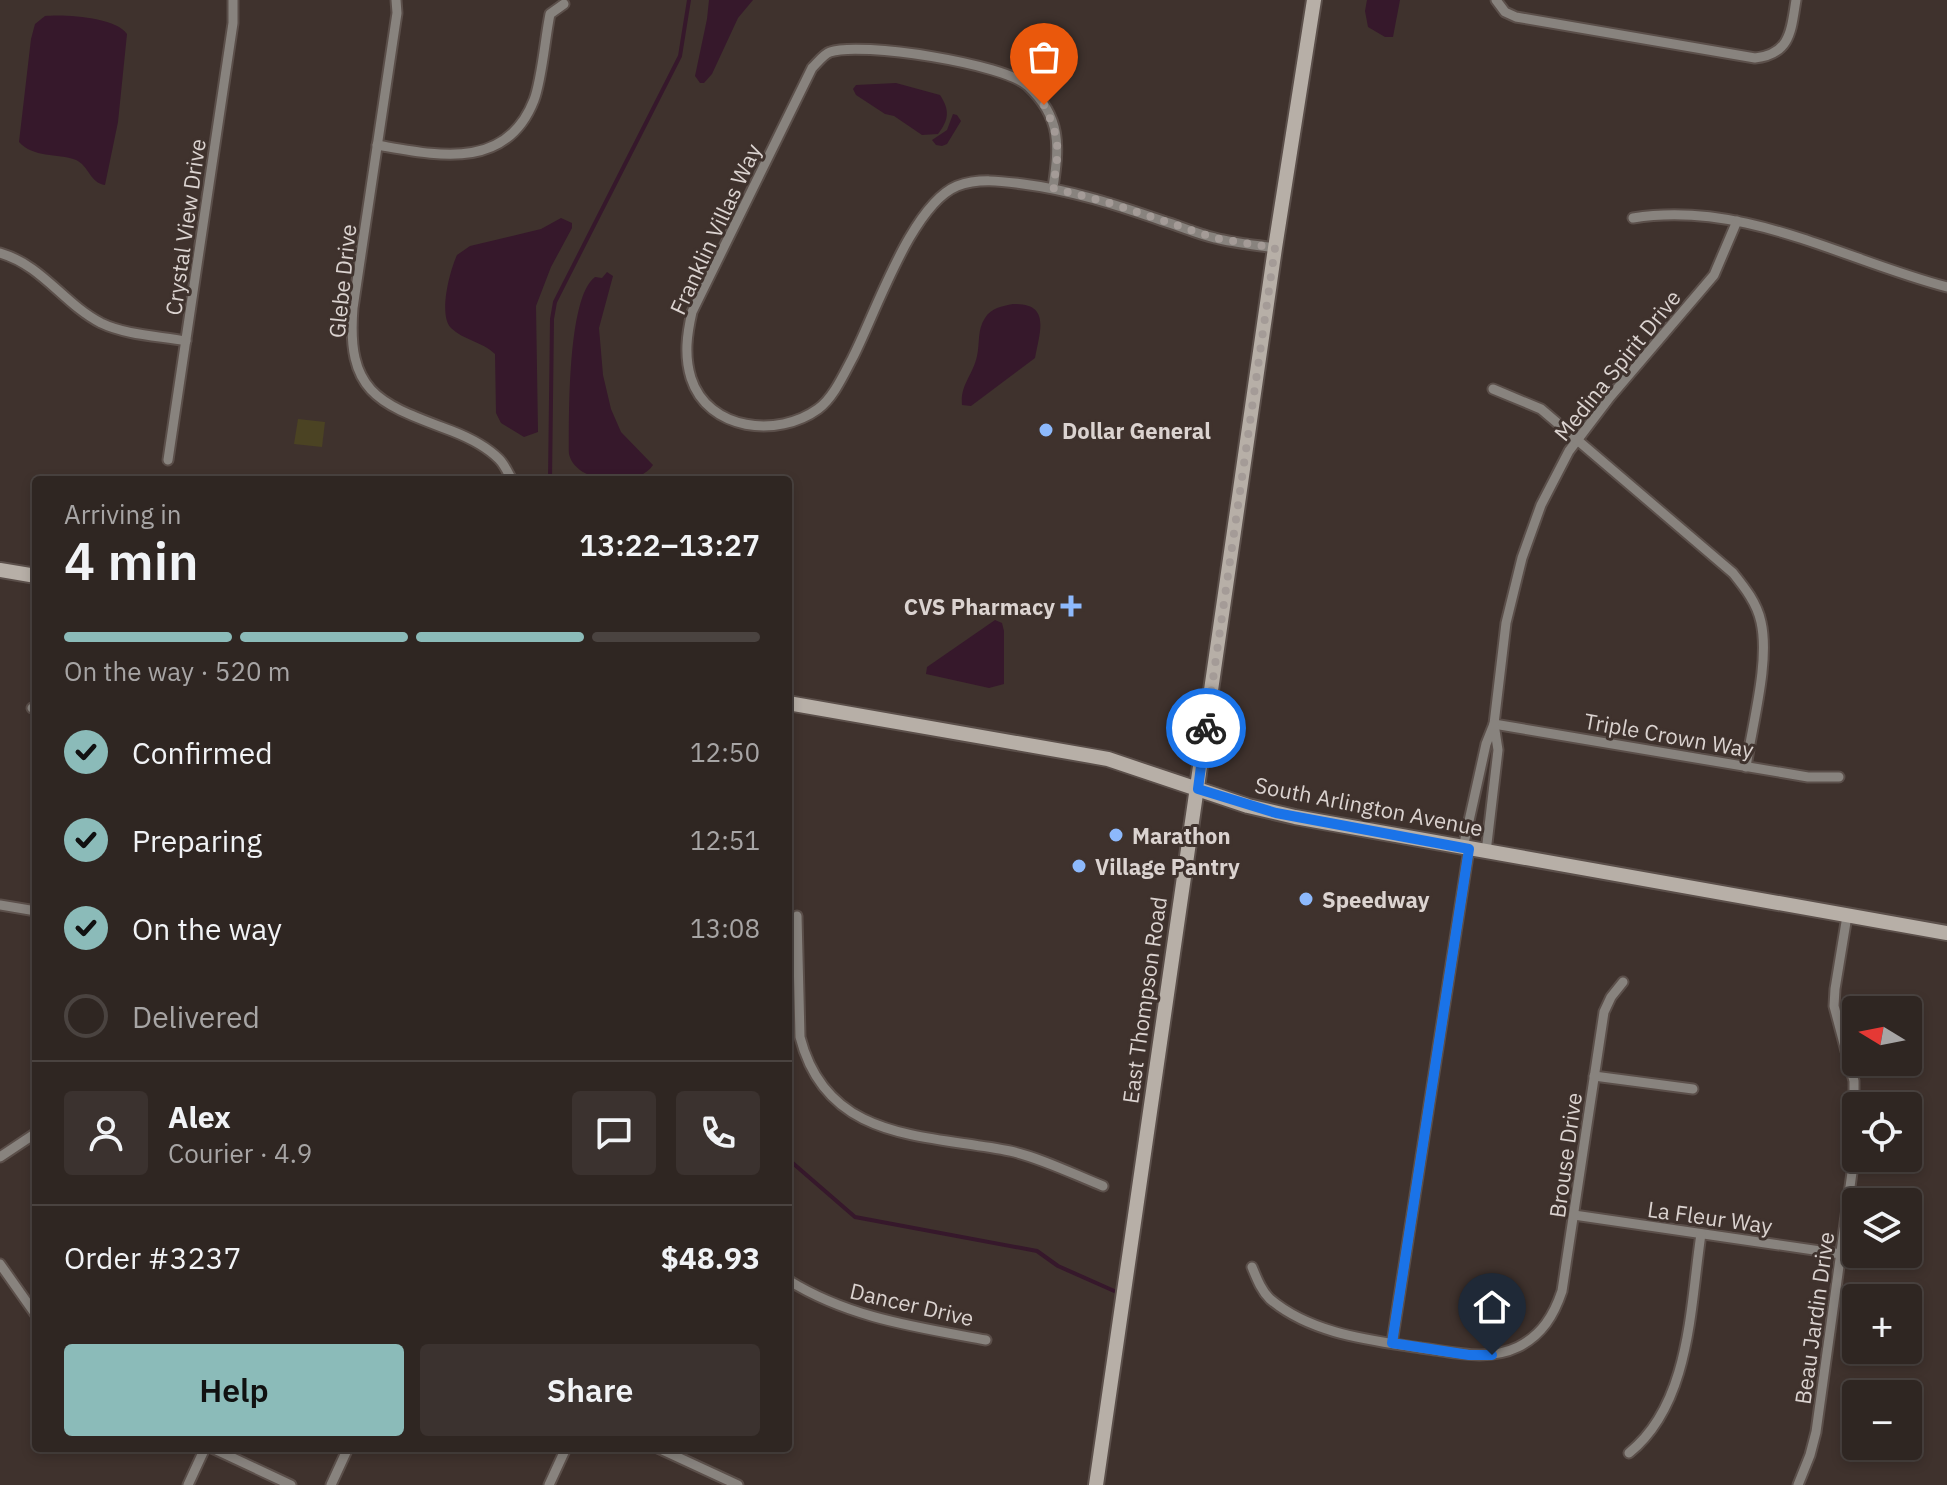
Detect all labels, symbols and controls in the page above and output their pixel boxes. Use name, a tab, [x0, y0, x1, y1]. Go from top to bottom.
pin	[1010, 23, 1078, 105]
icon: bag	[1022, 35, 1066, 79]
street label: Crystal View Drive	[158, 137, 212, 317]
street label: Franklin Villas Way	[663, 139, 767, 319]
street label: Glebe Drive	[322, 223, 362, 339]
street label: Medina Spirit Drive	[1547, 284, 1687, 446]
place label: Dollar General	[1062, 416, 1211, 445]
marker: Dollar General	[1037, 421, 1055, 439]
text: Arriving in	[64, 497, 181, 531]
text: 13:22–13:27	[579, 525, 760, 564]
text: 4 min	[64, 527, 199, 594]
place label: CVS Pharmacy	[904, 592, 1055, 621]
marker: CVS Pharmacy	[1062, 597, 1080, 615]
text: On the way · 520 m	[64, 654, 290, 688]
courier	[1166, 688, 1246, 768]
icon: bike	[1184, 706, 1228, 750]
street label: Triple Crown Way	[1582, 706, 1756, 764]
icon: check	[64, 730, 108, 774]
text: Confirmed	[132, 733, 273, 772]
text: 12:50	[690, 735, 760, 769]
street label: South Arlington Avenue	[1252, 770, 1486, 842]
icon: check	[64, 818, 108, 862]
text: Preparing	[132, 821, 262, 860]
place label: Marathon	[1132, 821, 1231, 850]
text: 12:51	[690, 823, 760, 857]
marker: Marathon	[1107, 826, 1125, 844]
place label: Village Pantry	[1095, 852, 1240, 881]
marker: Village Pantry	[1070, 857, 1088, 875]
place label: Speedway	[1322, 885, 1430, 914]
marker: Speedway	[1297, 890, 1315, 908]
street label: East Thompson Road	[1115, 895, 1173, 1105]
icon: check	[64, 906, 108, 950]
text: On the way	[132, 909, 282, 948]
text: 13:08	[690, 911, 760, 945]
north arrow	[1842, 996, 1922, 1076]
map controls	[1842, 996, 1922, 1460]
text: Delivered	[132, 997, 260, 1036]
street label: Brouse Drive	[1542, 1090, 1588, 1220]
button: person	[64, 1091, 148, 1175]
button: chat	[572, 1091, 656, 1175]
button: phone	[676, 1091, 760, 1175]
button: locate	[1842, 1092, 1922, 1172]
text: Alex	[168, 1097, 231, 1136]
text: Courier · 4.9	[168, 1136, 312, 1170]
button: layers	[1842, 1188, 1922, 1268]
street label: La Fleur Way	[1646, 1194, 1774, 1240]
street label: Beau Jardin Drive	[1788, 1230, 1840, 1406]
text: Order #3237	[64, 1238, 241, 1277]
text: $48.93	[661, 1238, 760, 1277]
pin	[1458, 1273, 1526, 1355]
street label: Dancer Drive	[847, 1276, 977, 1332]
button: +	[1842, 1284, 1922, 1364]
icon: home	[1470, 1285, 1514, 1329]
button: Help	[64, 1344, 404, 1436]
button: Share	[420, 1344, 760, 1436]
button: −	[1842, 1380, 1922, 1460]

